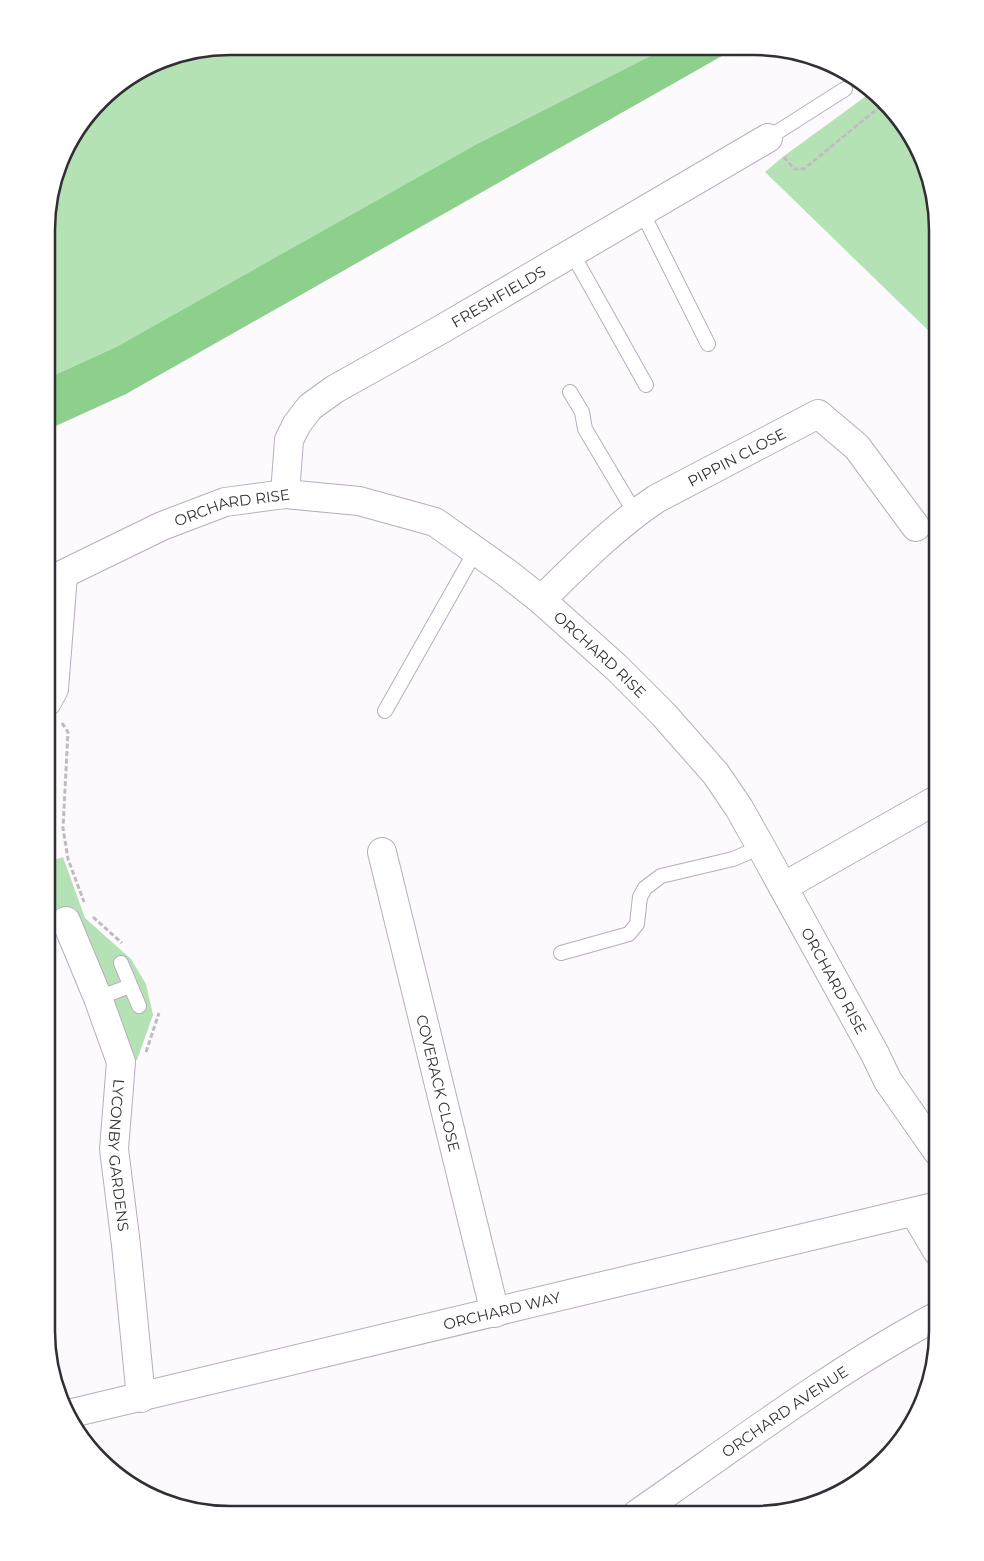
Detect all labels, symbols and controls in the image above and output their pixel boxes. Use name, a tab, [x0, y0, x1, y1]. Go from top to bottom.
street label: FRESHFIELDS	[447, 261, 549, 331]
street label: PIPPIN CLOSE	[684, 423, 789, 490]
street label: ORCHARD RISE	[171, 484, 291, 530]
street label: ORCHARD RISE	[550, 607, 650, 701]
street label: ORCHARD RISE	[798, 924, 872, 1037]
street label: COVERACK CLOSE	[413, 1013, 465, 1154]
street label: LYCONBY GARDENS	[104, 1078, 134, 1232]
street label: ORCHARD WAY	[441, 1287, 563, 1333]
street label: ORCHARD AVENUE	[718, 1361, 851, 1461]

